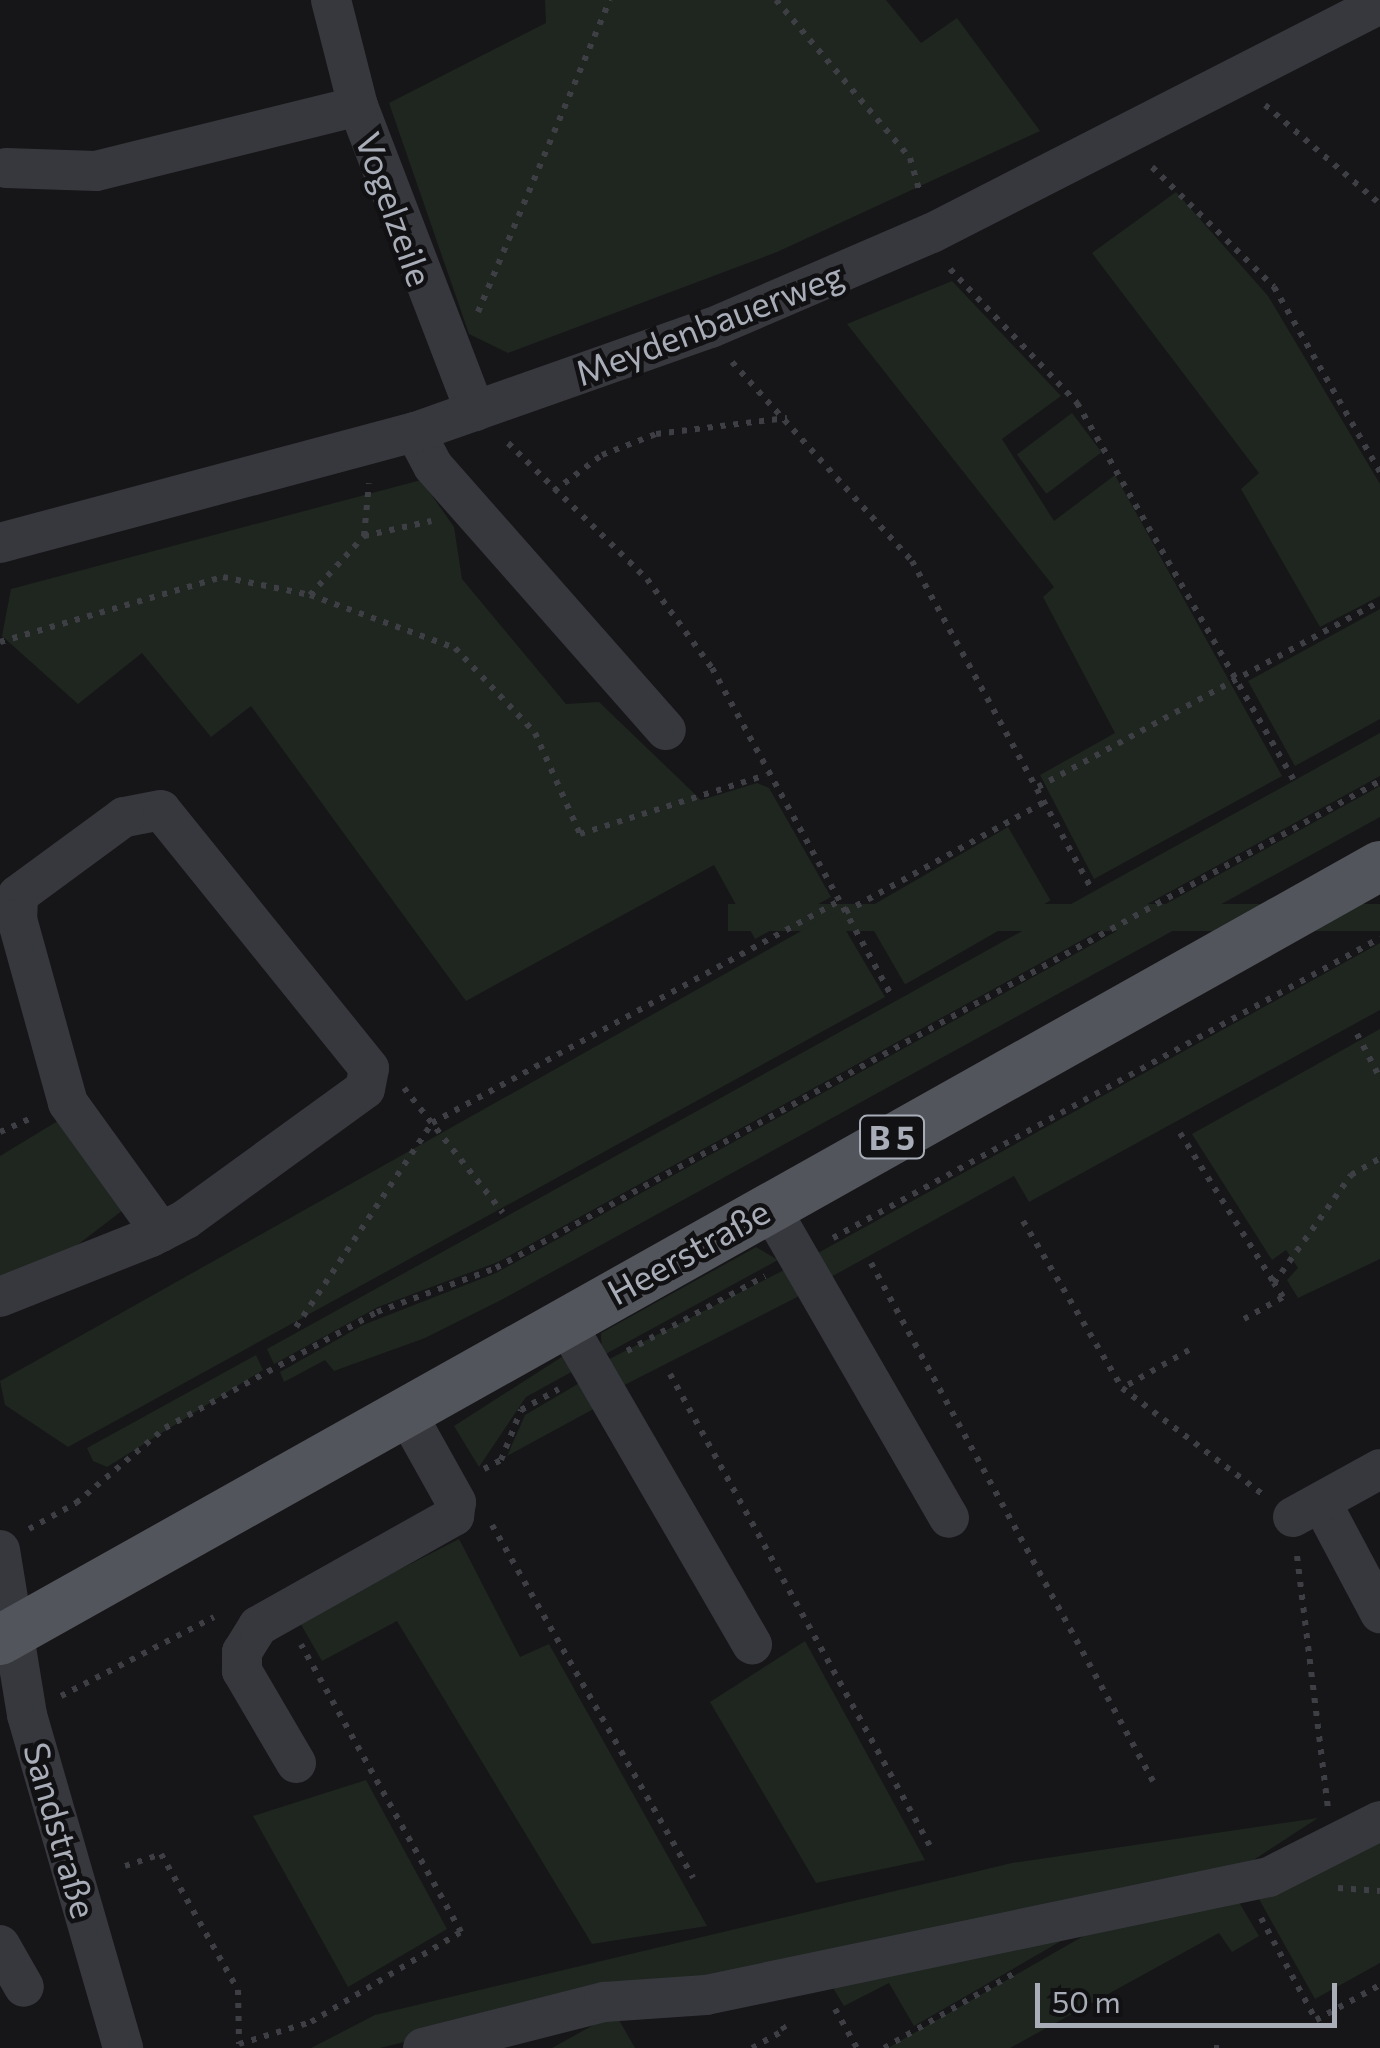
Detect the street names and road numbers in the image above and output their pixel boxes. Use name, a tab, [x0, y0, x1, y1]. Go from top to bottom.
street label: Vogelzeile	[348, 126, 442, 292]
street label: Meydenbauerweg	[569, 253, 849, 393]
road number: B 5	[857, 1110, 927, 1164]
street label: Heerstraße	[600, 1189, 776, 1313]
street label: Sandstraße	[16, 1737, 106, 1923]

